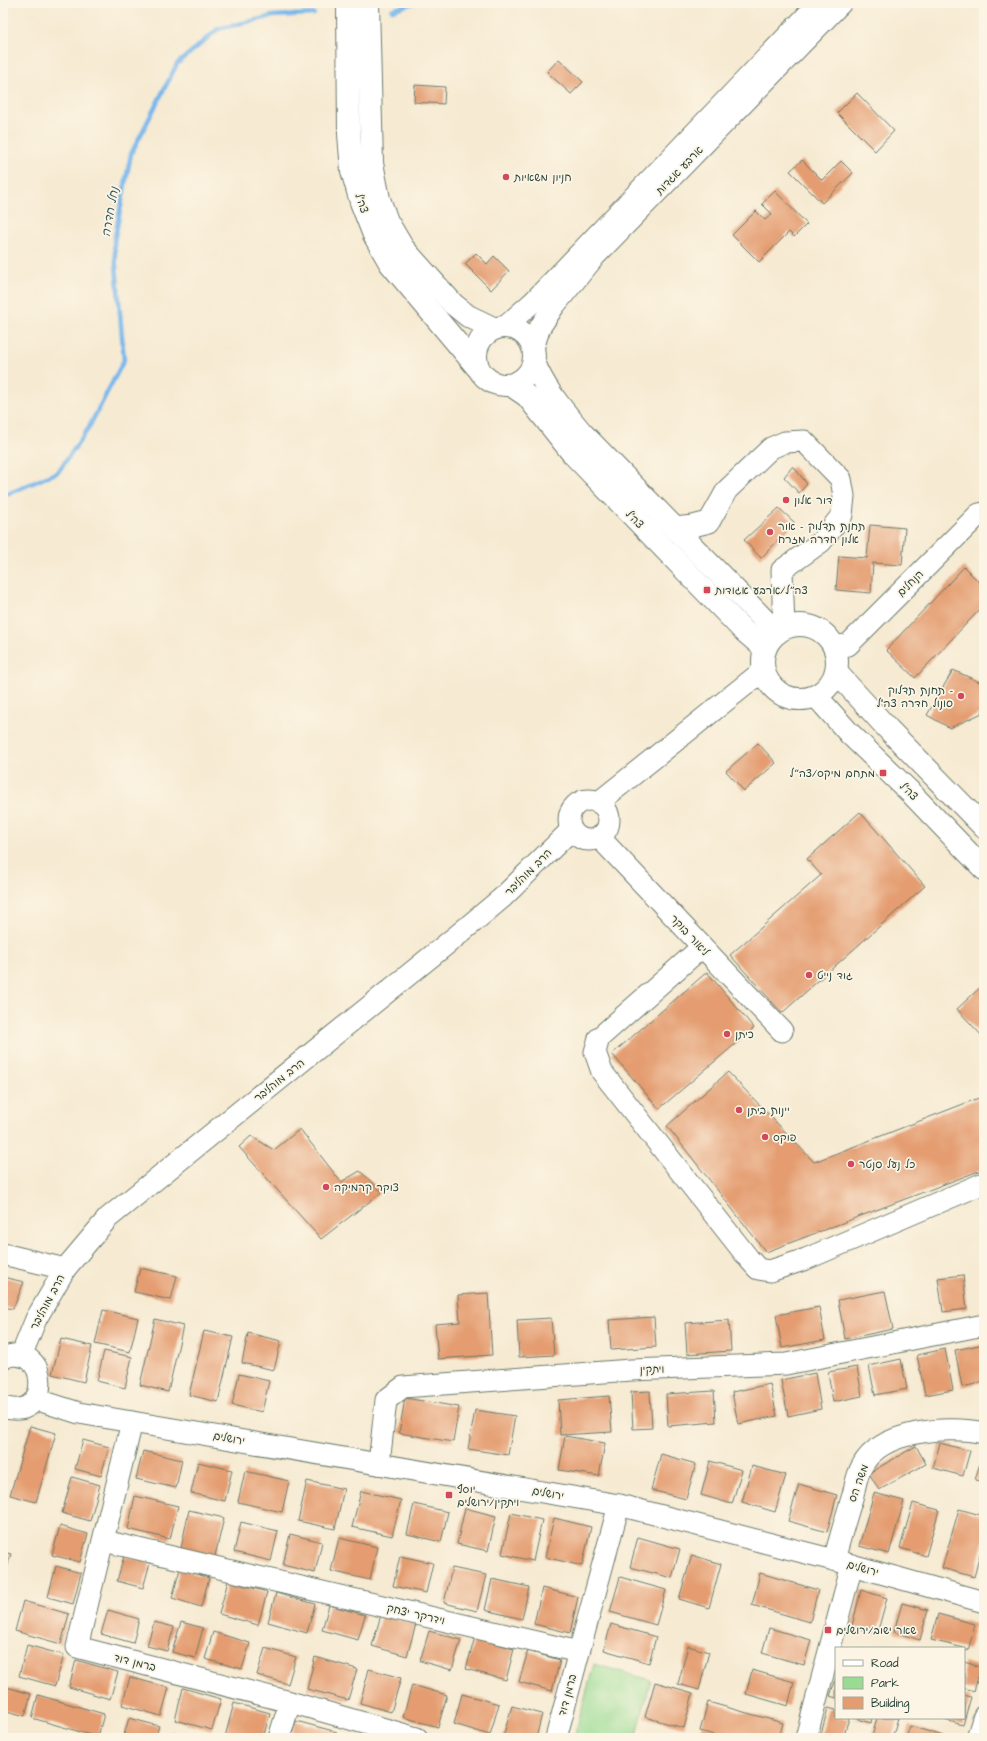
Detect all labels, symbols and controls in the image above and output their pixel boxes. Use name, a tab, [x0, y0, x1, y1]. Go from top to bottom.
street label: ארבע אגדות	[652, 143, 707, 199]
place label: חניון משאיות	[513, 170, 572, 185]
marker: חניון משאיות	[501, 172, 511, 182]
water label: נחל חדרה	[98, 184, 124, 238]
street label: צה"ל	[351, 191, 372, 215]
place label: דור אלון	[794, 493, 832, 508]
marker: דור אלון	[781, 495, 791, 505]
street label: צה"ל	[622, 507, 647, 532]
place label: תחנת תדלוק - אור אלון חדרה מזרח	[778, 519, 865, 547]
marker: תחנת תדלוק - אור אלון חדרה מזרח	[765, 527, 775, 537]
street label: הנחלים	[894, 567, 927, 600]
place label: צה״ל/ארבע אגודות	[714, 583, 808, 598]
marker: צה״ל/ארבע אגודות	[702, 585, 712, 595]
place label: תחנת תדלוק - סונול חדרה צה"ל	[876, 683, 954, 711]
marker: תחנת תדלוק - סונול חדרה צה"ל	[956, 691, 966, 701]
place label: מתחם מיקס/צה״ל	[790, 766, 875, 781]
marker: מתחם מיקס/צה״ל	[878, 768, 888, 778]
street label: צה"ל	[896, 779, 921, 804]
street label: הרב מוהליבר	[501, 845, 555, 899]
street label: ליאור בוקר	[667, 911, 713, 960]
place label: גוד נייט	[817, 968, 853, 983]
marker: גוד נייט	[804, 970, 814, 980]
place label: כיתן	[735, 1027, 754, 1042]
marker: כיתן	[722, 1029, 732, 1039]
street label: הרב מוהליבר	[251, 1055, 308, 1105]
place label: יינות ביתן	[747, 1103, 790, 1118]
marker: יינות ביתן	[734, 1105, 744, 1115]
place label: פוקס	[773, 1130, 797, 1145]
marker: פוקס	[760, 1132, 770, 1142]
place label: כל נעל סנטר	[859, 1157, 915, 1172]
marker: כל נעל סנטר	[846, 1159, 856, 1169]
place label: צוקר קרמיקה	[334, 1180, 399, 1195]
marker: צוקר קרמיקה	[321, 1182, 331, 1192]
street label: הרב מוהליבר	[27, 1272, 68, 1333]
street label: ויתקין	[639, 1362, 665, 1377]
street label: ירושלים	[212, 1428, 246, 1449]
street label: משה הס	[845, 1462, 872, 1504]
place label: יוסף ויתקין/ירושלים	[457, 1482, 519, 1510]
street label: ירושלים	[531, 1483, 565, 1504]
marker: יוסף ויתקין/ירושלים	[444, 1490, 454, 1500]
street label: ירושלים	[845, 1557, 880, 1580]
street label: וידרקר יצחק	[385, 1601, 446, 1628]
place label: שאר ישוב/ירושלים	[836, 1623, 917, 1638]
marker: שאר ישוב/ירושלים	[823, 1625, 833, 1635]
legend	[835, 1647, 965, 1719]
street label: ברמן דוד	[112, 1650, 158, 1675]
text: Road	[871, 1655, 899, 1672]
street label: ברמן דוד	[555, 1672, 580, 1718]
text: Park	[871, 1675, 899, 1692]
text: Building	[871, 1695, 909, 1713]

